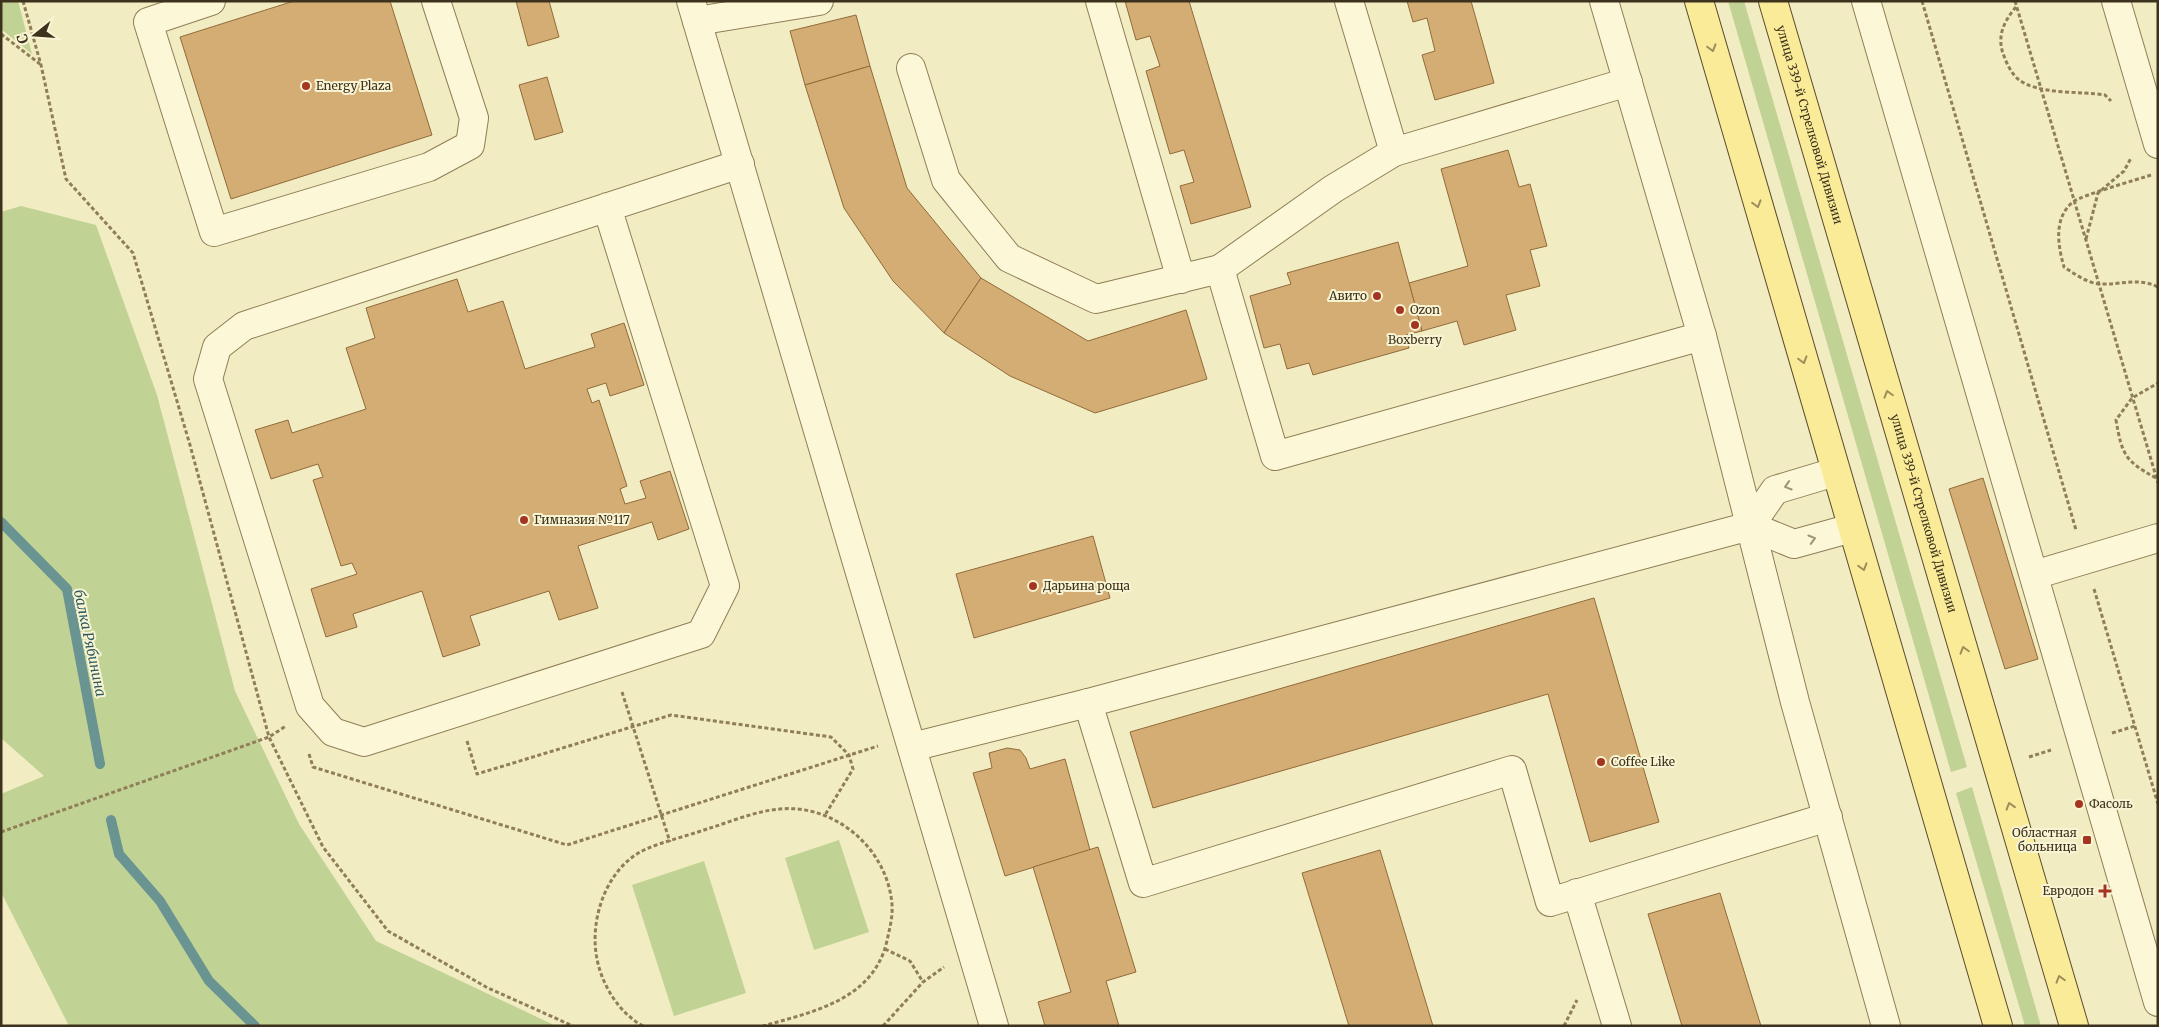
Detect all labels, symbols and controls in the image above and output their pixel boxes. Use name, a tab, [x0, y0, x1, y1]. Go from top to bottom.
north arrow	[10, 10, 60, 60]
street label: улица 339-й Стрелковой Дивизии	[1774, 23, 1846, 226]
text: С	[13, 32, 33, 46]
one-way arrow	[1707, 43, 1717, 52]
place label: Energy Plaza	[316, 78, 392, 93]
marker: Energy Plaza	[300, 80, 312, 92]
one-way arrow	[1752, 200, 1762, 208]
place label: Авито	[1328, 288, 1367, 303]
marker: Авито	[1371, 290, 1383, 302]
place label: Ozon	[1410, 302, 1440, 317]
marker: Ozon	[1394, 304, 1406, 316]
marker: Boxberry	[1409, 319, 1421, 331]
place label: Boxberry	[1388, 332, 1442, 347]
one-way arrow	[1797, 356, 1807, 364]
one-way arrow	[1884, 390, 1894, 398]
street label: улица 339-й Стрелковой Дивизии	[1888, 412, 1960, 614]
one-way arrow	[1785, 480, 1793, 490]
place label: Гимназия №117	[534, 512, 630, 527]
marker: Гимназия №117	[518, 514, 530, 526]
one-way arrow	[1807, 535, 1816, 545]
one-way arrow	[1857, 562, 1867, 570]
place label: Дарьина роща	[1043, 578, 1131, 593]
marker: Дарьина роща	[1027, 580, 1039, 592]
water label: балка Рябинина	[70, 588, 110, 698]
one-way arrow	[1959, 647, 1969, 655]
place label: Coffee Like	[1611, 754, 1675, 769]
marker: Coffee Like	[1595, 756, 1607, 768]
place label: Фасоль	[2089, 796, 2133, 811]
marker: Фасоль	[2073, 798, 2085, 810]
one-way arrow	[2005, 803, 2015, 811]
place label: Областная больница	[2012, 825, 2078, 854]
marker: Областная больница	[2081, 834, 2093, 846]
place label: Евродон	[2042, 883, 2094, 898]
marker: Евродон	[2098, 884, 2112, 898]
one-way arrow	[2055, 975, 2066, 983]

